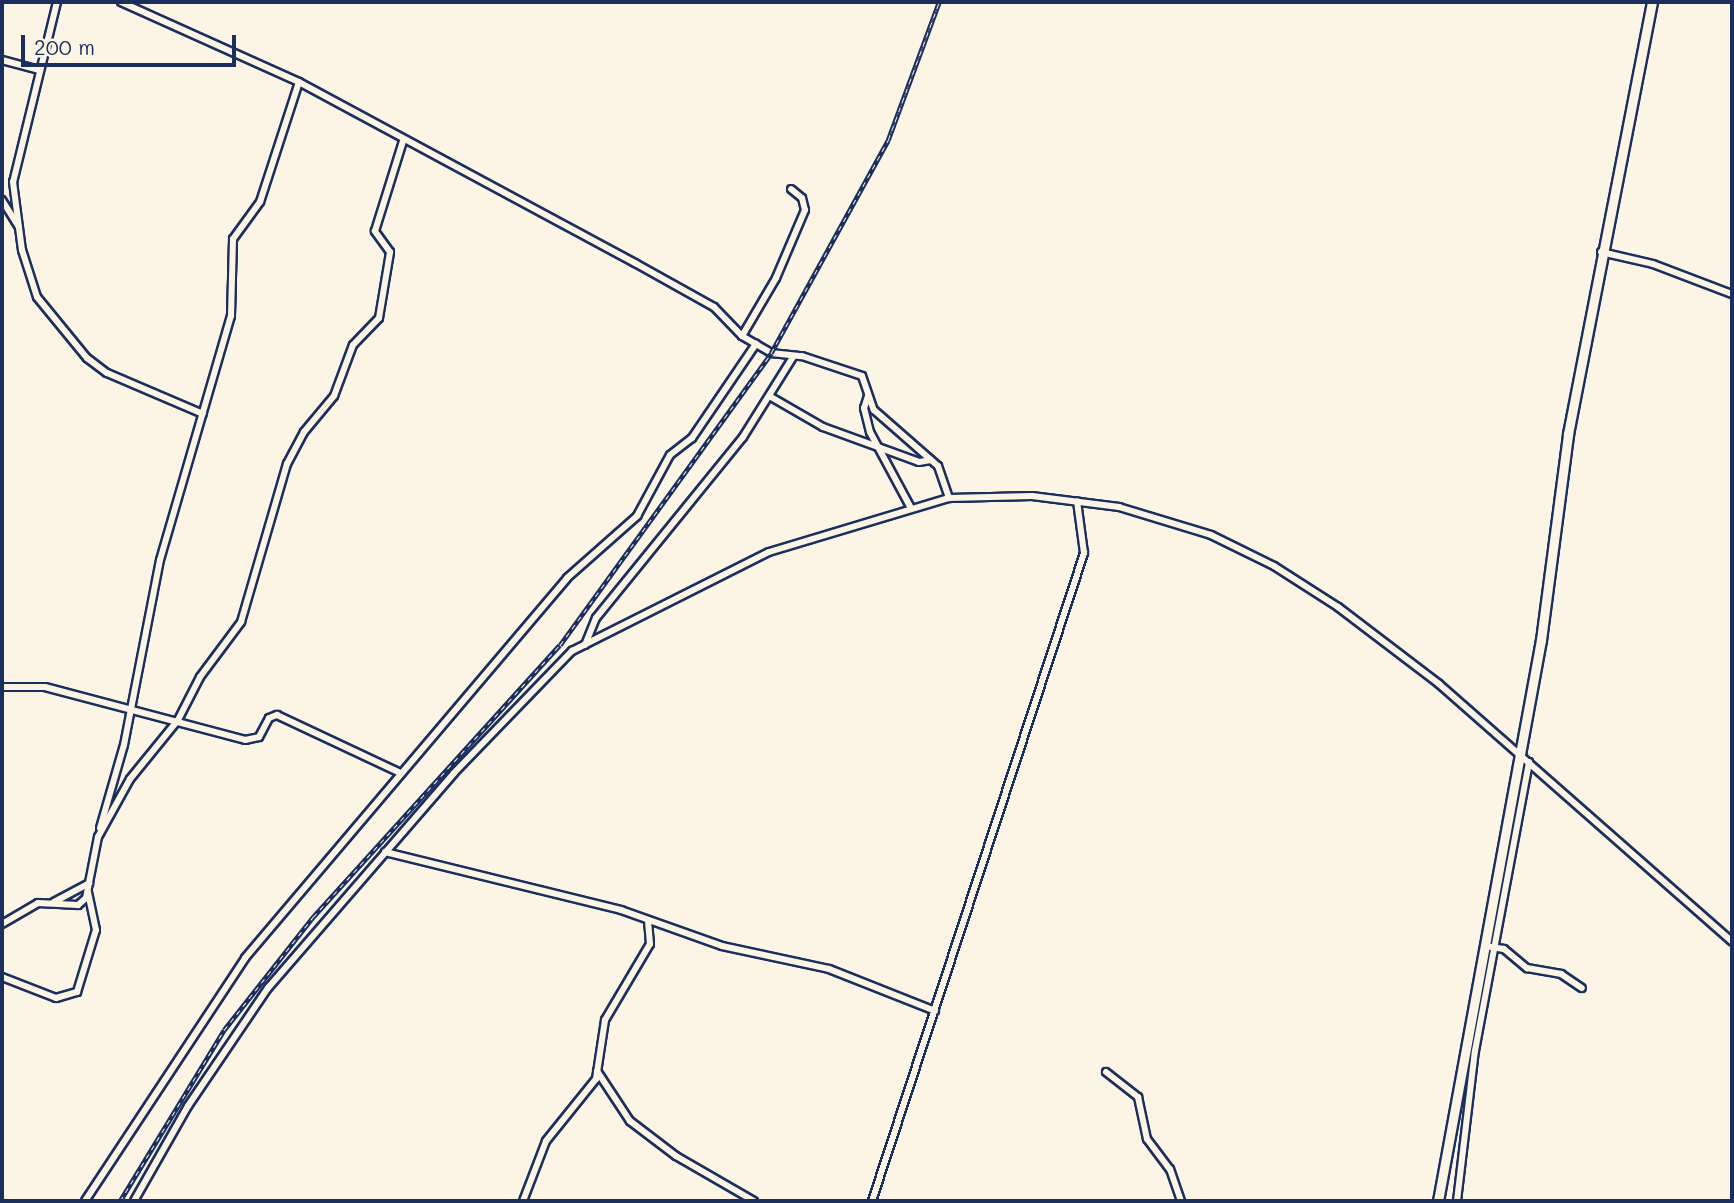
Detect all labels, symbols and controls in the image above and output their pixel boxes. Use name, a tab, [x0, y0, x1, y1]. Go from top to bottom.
scale bar	[24, 21, 240, 65]
text: 200 m	[34, 33, 95, 60]

